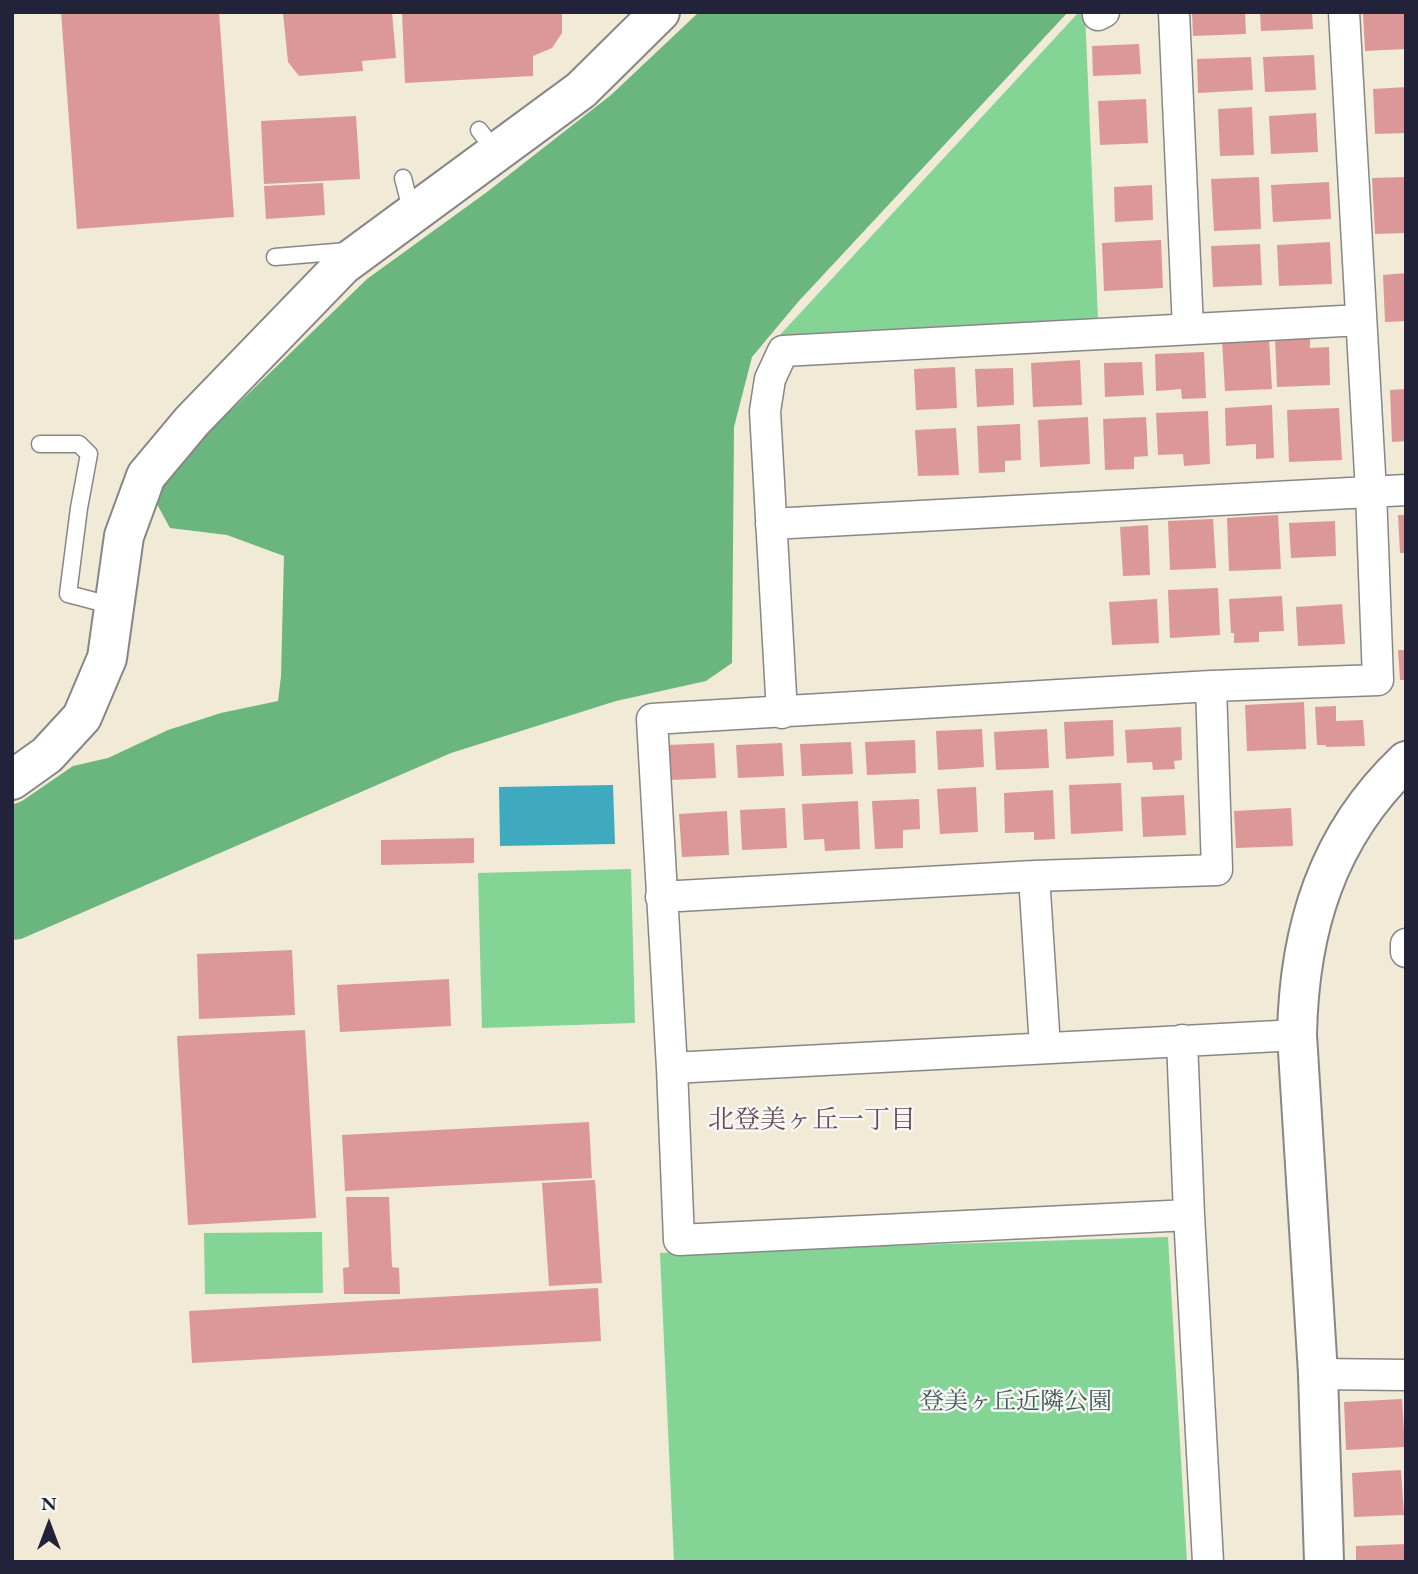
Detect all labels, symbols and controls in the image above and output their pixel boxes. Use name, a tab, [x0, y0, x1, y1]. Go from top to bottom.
district label: 北登美ヶ丘一丁目	[708, 1105, 916, 1137]
park label: 登美ヶ丘近隣公園	[920, 1388, 1112, 1416]
north arrow	[14, 1490, 84, 1560]
text: N	[41, 1491, 57, 1516]

